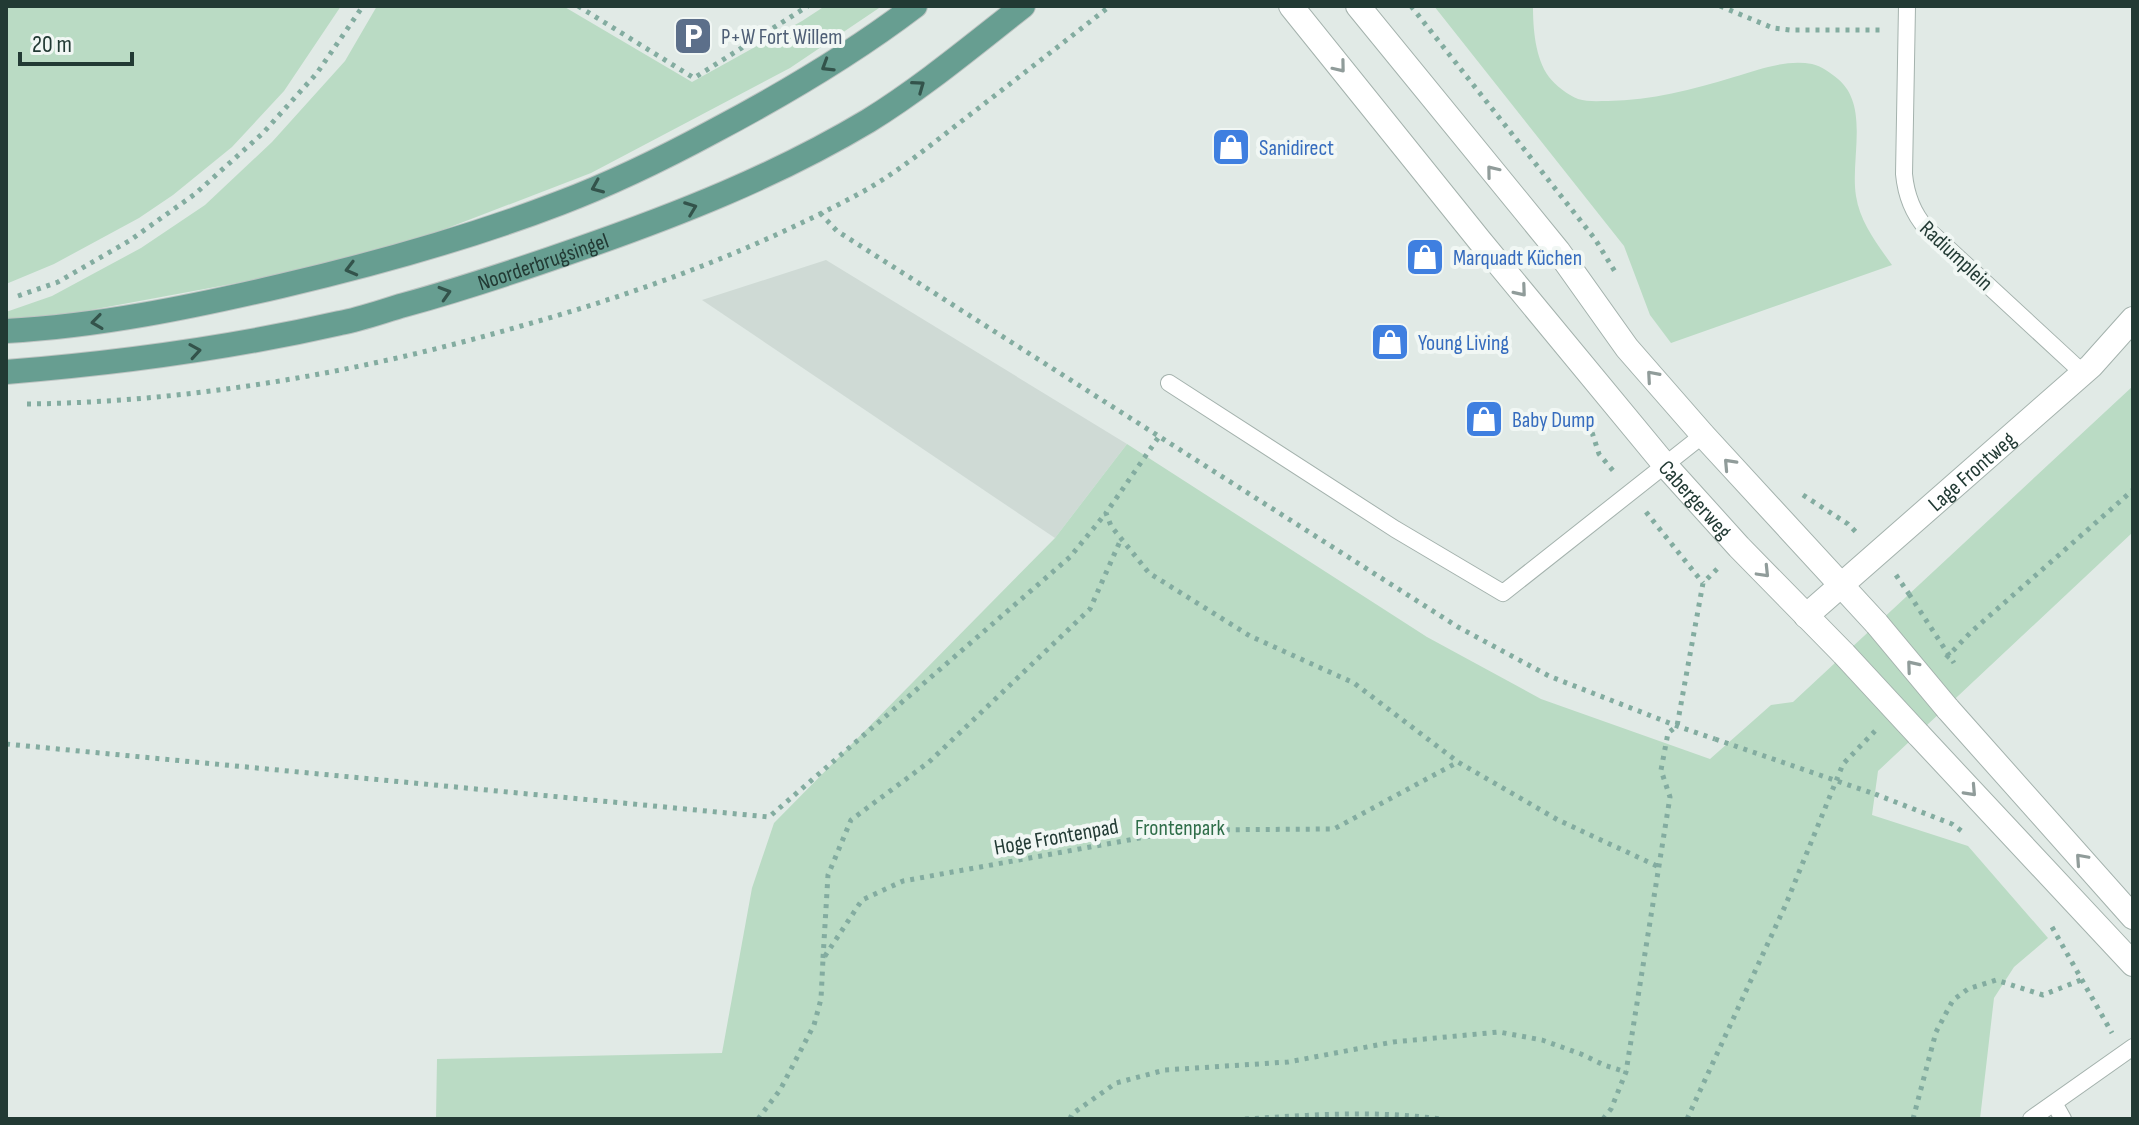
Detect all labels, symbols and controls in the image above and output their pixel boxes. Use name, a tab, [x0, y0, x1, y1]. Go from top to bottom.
parking icon: P+W Fort Willem	[672, 15, 714, 57]
scale bar	[20, 16, 132, 66]
place label: P+W Fort Willem	[721, 24, 842, 51]
text: 20 m	[32, 30, 72, 59]
one-way arrow	[821, 56, 836, 72]
one-way arrow	[1330, 58, 1345, 72]
one-way arrow	[911, 81, 925, 96]
shop icon: Sanidirect	[1210, 126, 1252, 168]
place label: Sanidirect	[1259, 135, 1334, 162]
one-way arrow	[1488, 165, 1502, 180]
one-way arrow	[591, 177, 606, 193]
one-way arrow	[683, 201, 697, 218]
street label: Radiumplein	[1914, 215, 1998, 297]
street label: Noorderbrugsingel	[475, 228, 612, 297]
shop icon: Marquadt Küchen	[1404, 236, 1446, 278]
place label: Marquadt Küchen	[1453, 245, 1582, 272]
one-way arrow	[344, 260, 358, 276]
one-way arrow	[1511, 282, 1526, 296]
one-way arrow	[438, 286, 452, 302]
one-way arrow	[90, 313, 103, 330]
shop icon: Young Living	[1369, 321, 1411, 363]
place label: Young Living	[1418, 330, 1509, 357]
one-way arrow	[188, 343, 202, 360]
one-way arrow	[1647, 371, 1661, 386]
shop icon: Baby Dump	[1463, 398, 1505, 440]
place label: Baby Dump	[1512, 407, 1595, 434]
street label: Lage Frontweg	[1923, 426, 2022, 518]
street label: Cabergerweg	[1652, 455, 1737, 545]
one-way arrow	[1724, 459, 1739, 473]
one-way arrow	[1755, 563, 1769, 577]
one-way arrow	[1907, 661, 1922, 675]
one-way arrow	[1962, 782, 1976, 797]
street label: Hoge Frontenpad	[992, 813, 1121, 862]
park label: Frontenpark	[1135, 815, 1226, 842]
one-way arrow	[2076, 854, 2091, 869]

